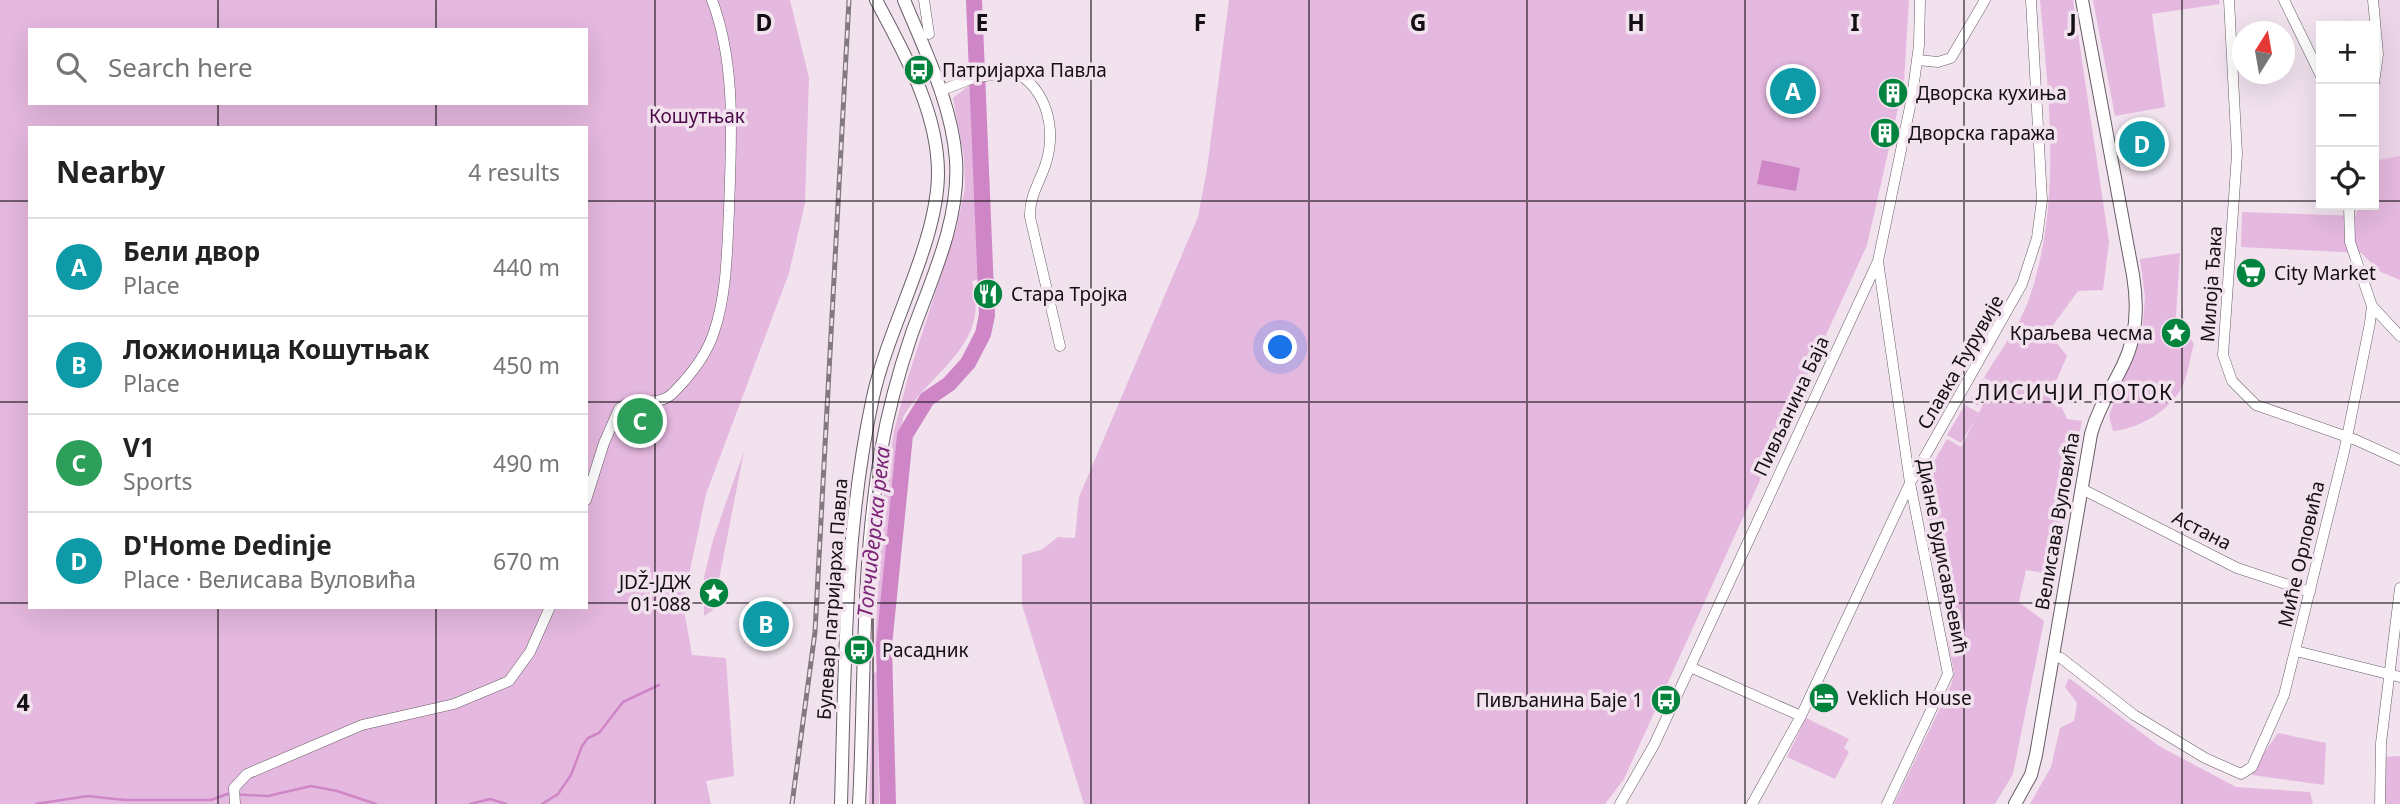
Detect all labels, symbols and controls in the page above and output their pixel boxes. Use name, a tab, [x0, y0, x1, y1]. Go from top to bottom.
text: D	[756, 6, 772, 38]
text: E	[976, 6, 988, 38]
text: F	[1194, 6, 1206, 38]
text: G	[1410, 6, 1426, 38]
text: H	[1627, 6, 1645, 38]
text: I	[1851, 6, 1860, 38]
text: J	[2067, 6, 2077, 38]
north arrow	[2232, 21, 2295, 84]
map controls	[2316, 21, 2379, 210]
button: +	[2316, 21, 2379, 84]
search box	[28, 28, 588, 105]
icon: search	[52, 48, 90, 86]
text: Search here	[108, 49, 253, 85]
bus stop icon: Патријарха Павла	[902, 53, 936, 87]
place label: Патријарха Павла	[942, 57, 1107, 83]
pin: A	[1770, 65, 1816, 117]
building icon: Дворска кухиња	[1876, 76, 1910, 110]
place label: Дворска кухиња	[1916, 80, 2067, 106]
button: −	[2316, 84, 2379, 147]
park label: Кошутњак	[649, 103, 745, 129]
building icon: Дворска гаража	[1868, 116, 1902, 150]
pin: D	[2119, 118, 2165, 170]
place label: Дворска гаража	[1908, 120, 2055, 146]
button: locate	[2316, 147, 2379, 210]
text: Nearby	[56, 151, 165, 192]
text: 4 results	[468, 156, 560, 188]
street label: Милоја Ђака	[2194, 225, 2228, 343]
text: Бели двор	[123, 233, 260, 269]
text: A	[71, 251, 87, 283]
text: 440 m	[493, 251, 560, 283]
supermarket icon: City Market	[2234, 256, 2268, 290]
place label: City Market	[2274, 260, 2376, 286]
text: Place	[123, 269, 180, 301]
restaurant icon: Стара Тројка	[971, 277, 1005, 311]
place label: Стара Тројка	[1011, 281, 1128, 307]
street label: Славка Ћурувије	[1911, 290, 2009, 434]
place icon: Краљева чесма	[2159, 316, 2193, 350]
place label: Краљева чесма	[2010, 320, 2153, 346]
your location	[1263, 330, 1297, 364]
text: Ложионица Кошутњак	[123, 331, 430, 367]
street label: Пивљанина Баја	[1747, 332, 1835, 480]
text: B	[71, 349, 87, 381]
text: 450 m	[493, 349, 560, 381]
text: Place	[123, 367, 180, 399]
district label: ЛИСИЧЈИ ПОТОК	[1976, 378, 2174, 406]
pin: C	[617, 395, 663, 447]
text: V1	[123, 429, 155, 465]
street label: Велисава Вуловића	[2029, 430, 2085, 612]
water label: Топчидерска река	[850, 445, 896, 619]
text: C	[72, 447, 86, 479]
text: 490 m	[493, 447, 560, 479]
street label: Диане Будисављевић	[1911, 456, 1975, 656]
text: Sports	[123, 465, 193, 497]
street label: Булевар патријарха Павла	[811, 477, 853, 721]
street label: Миће Орловића	[2272, 478, 2330, 630]
street label: Астана	[2168, 504, 2236, 556]
text: D'Home Dedinje	[123, 527, 332, 563]
text: D	[71, 545, 87, 577]
text: 670 m	[493, 545, 560, 577]
text: Place · Велисава Вуловића	[123, 563, 416, 595]
place label: JDŽ-JДЖ 01-088	[617, 569, 692, 617]
place icon: JDŽ-JДЖ 01-088	[697, 576, 731, 610]
pin: B	[743, 598, 789, 650]
bus stop icon: Расадник	[842, 633, 876, 667]
place label: Расадник	[882, 637, 969, 663]
hotel icon: Veklich House	[1807, 681, 1841, 715]
bus stop icon: Пивљанина Баје 1	[1649, 683, 1683, 717]
place label: Veklich House	[1847, 685, 1972, 711]
text: 4	[16, 686, 30, 718]
place label: Пивљанина Баје 1	[1476, 687, 1643, 713]

